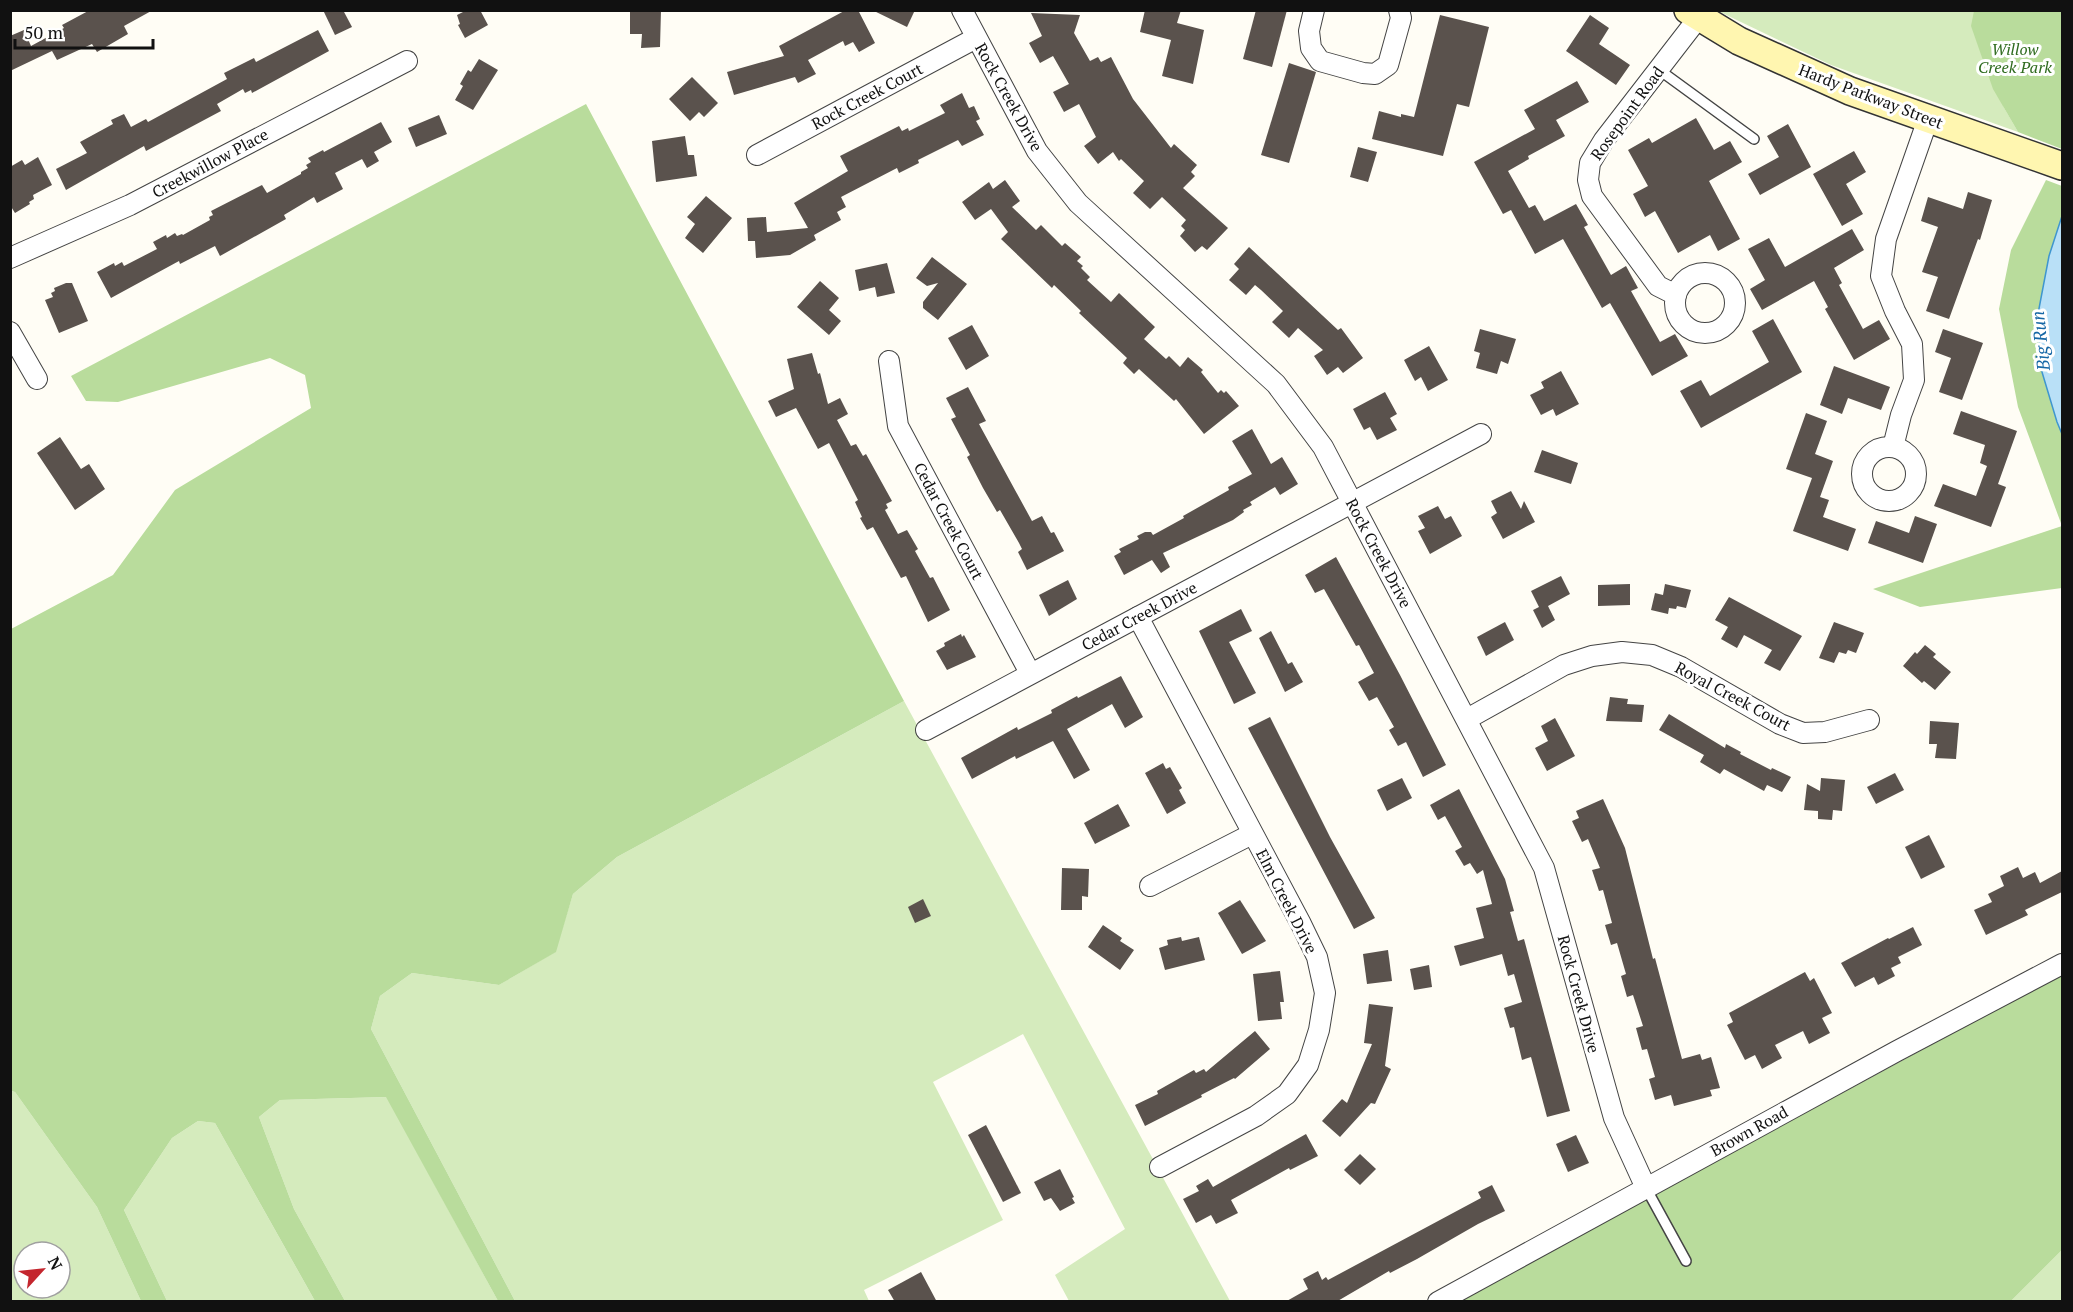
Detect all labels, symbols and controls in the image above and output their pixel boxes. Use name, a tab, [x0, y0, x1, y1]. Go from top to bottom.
scale bar	[15, 12, 153, 50]
text: 50 m	[24, 20, 64, 44]
park label: Willow Creek Park	[1978, 38, 2052, 78]
street label: Rock Creek Drive	[970, 39, 1048, 155]
street label: Rock Creek Court	[808, 57, 927, 135]
street label: Hardy Parkway Street	[1796, 58, 1946, 134]
street label: Rosepoint Road	[1585, 61, 1669, 165]
street label: Creekwillow Place	[148, 123, 272, 203]
water label: Big Run	[2025, 310, 2055, 373]
street label: Cedar Creek Court	[909, 459, 989, 583]
street label: Rock Creek Drive	[1341, 494, 1417, 612]
street label: Cedar Creek Drive	[1077, 576, 1201, 656]
street label: Royal Creek Court	[1671, 656, 1795, 736]
street label: Elm Creek Drive	[1251, 845, 1323, 957]
street label: Rock Creek Drive	[1553, 933, 1605, 1055]
street label: Brown Road	[1706, 1101, 1792, 1161]
north arrow	[12, 1240, 72, 1300]
text: N	[43, 1253, 68, 1274]

